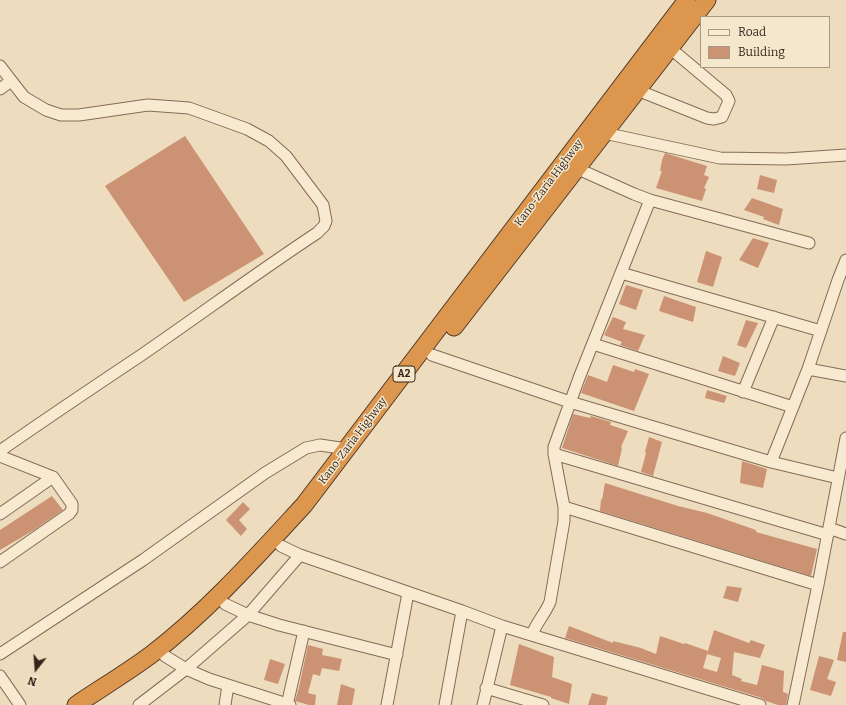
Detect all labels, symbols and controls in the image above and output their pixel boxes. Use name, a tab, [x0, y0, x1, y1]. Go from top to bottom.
legend	[700, 16, 830, 68]
text: Road	[738, 25, 766, 39]
text: Building	[738, 45, 785, 59]
street label: Kano-Zaria Highway	[512, 137, 586, 229]
road number: A2	[393, 366, 415, 382]
street label: Kano-Zaria Highway	[316, 395, 390, 487]
north arrow	[16, 649, 56, 689]
text: N	[26, 673, 38, 688]

